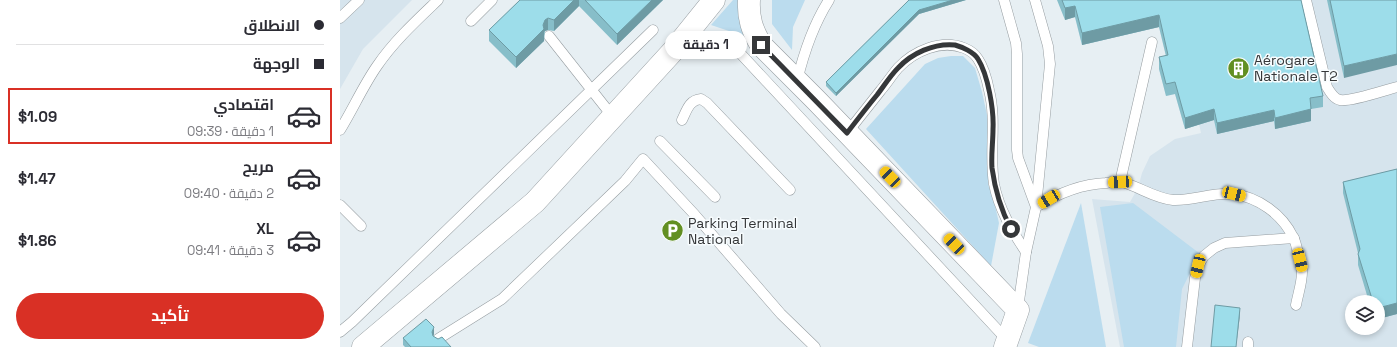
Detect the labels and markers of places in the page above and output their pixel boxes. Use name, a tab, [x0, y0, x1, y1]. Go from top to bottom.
place label: Aérogare Nationale T2	[1254, 51, 1338, 85]
building icon: Aérogare Nationale T2	[1226, 55, 1252, 81]
place label: Parking Terminal National	[688, 214, 797, 248]
parking icon: Parking Terminal National	[660, 218, 686, 244]

